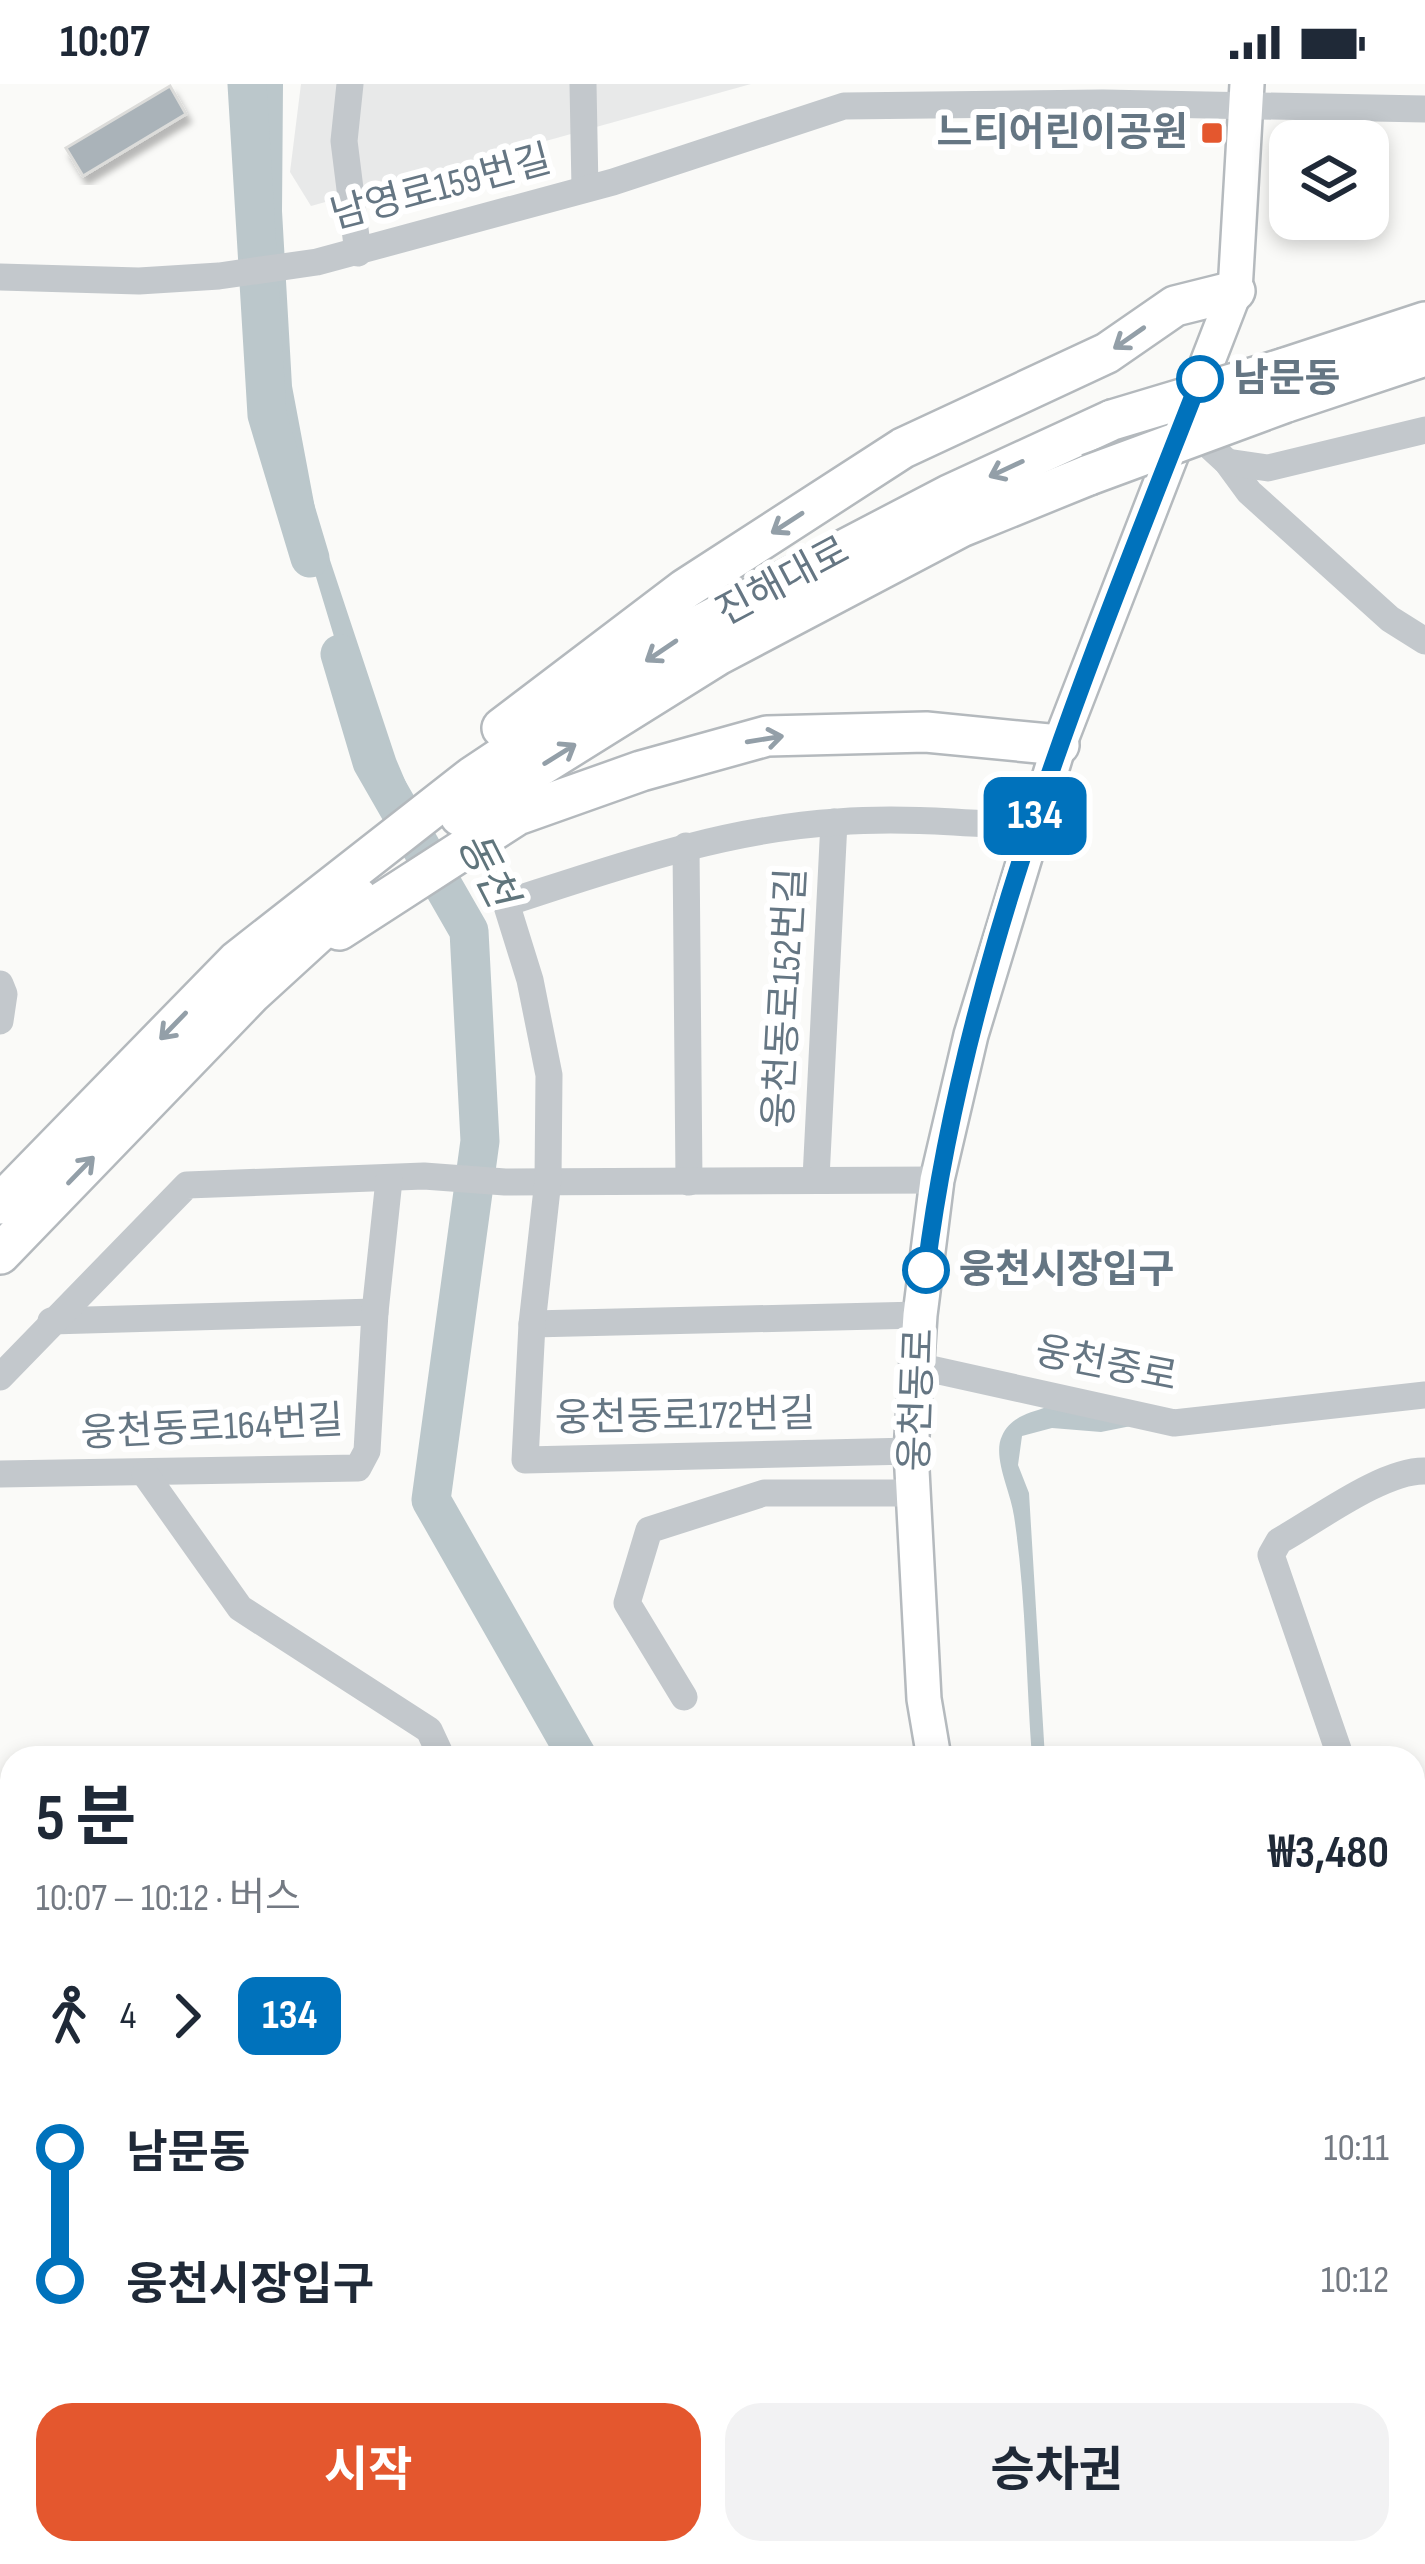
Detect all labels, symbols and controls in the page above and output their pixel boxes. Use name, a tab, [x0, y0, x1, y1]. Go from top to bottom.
text: 10:07	[60, 15, 150, 70]
place label: 느티어린이공원	[937, 110, 1188, 157]
marker: 느티어린이공원	[1199, 120, 1225, 146]
map controls	[1269, 120, 1389, 240]
button: layers	[1269, 120, 1389, 240]
street label: 남영로159번길	[326, 136, 556, 240]
one-way arrow	[1113, 325, 1147, 350]
place label: 남문동	[1233, 356, 1341, 403]
marker: 남문동	[1178, 357, 1222, 401]
one-way arrow	[989, 459, 1025, 481]
one-way arrow	[771, 510, 805, 535]
street label: 진해대로	[709, 528, 857, 636]
one-way arrow	[645, 638, 679, 663]
one-way arrow	[745, 726, 784, 749]
one-way arrow	[542, 742, 576, 766]
line badge: 134	[966, 777, 1104, 855]
text: 134	[1008, 790, 1062, 841]
water label: 동천	[446, 824, 528, 920]
street label: 웅천동로152번길	[756, 867, 816, 1129]
one-way arrow	[160, 1011, 188, 1040]
one-way arrow	[67, 1155, 95, 1185]
place label: 웅천시장입구	[959, 1247, 1174, 1294]
marker: 웅천시장입구	[904, 1248, 948, 1292]
street label: 웅천동로	[892, 1327, 944, 1473]
street label: 웅천중로	[1031, 1328, 1181, 1402]
street label: 웅천동로172번길	[554, 1391, 816, 1443]
street label: 웅천동로164번길	[79, 1398, 345, 1458]
text: 5 분	[36, 1780, 136, 1859]
text: ₩3,480	[1268, 1826, 1389, 1881]
text: 10:07 – 10:12 · 버스	[36, 1875, 301, 1922]
icon: walk	[36, 1983, 102, 2049]
icon: forward	[154, 1983, 220, 2049]
text: 134	[262, 1990, 317, 2041]
text: 4	[120, 1993, 136, 2040]
text: 10:11	[1324, 2125, 1389, 2172]
text: 남문동	[126, 2126, 250, 2181]
text: 10:12	[1321, 2257, 1389, 2304]
text: 웅천시장입구	[126, 2258, 374, 2313]
button: 시작	[36, 2403, 701, 2541]
button: 승차권	[725, 2403, 1389, 2541]

